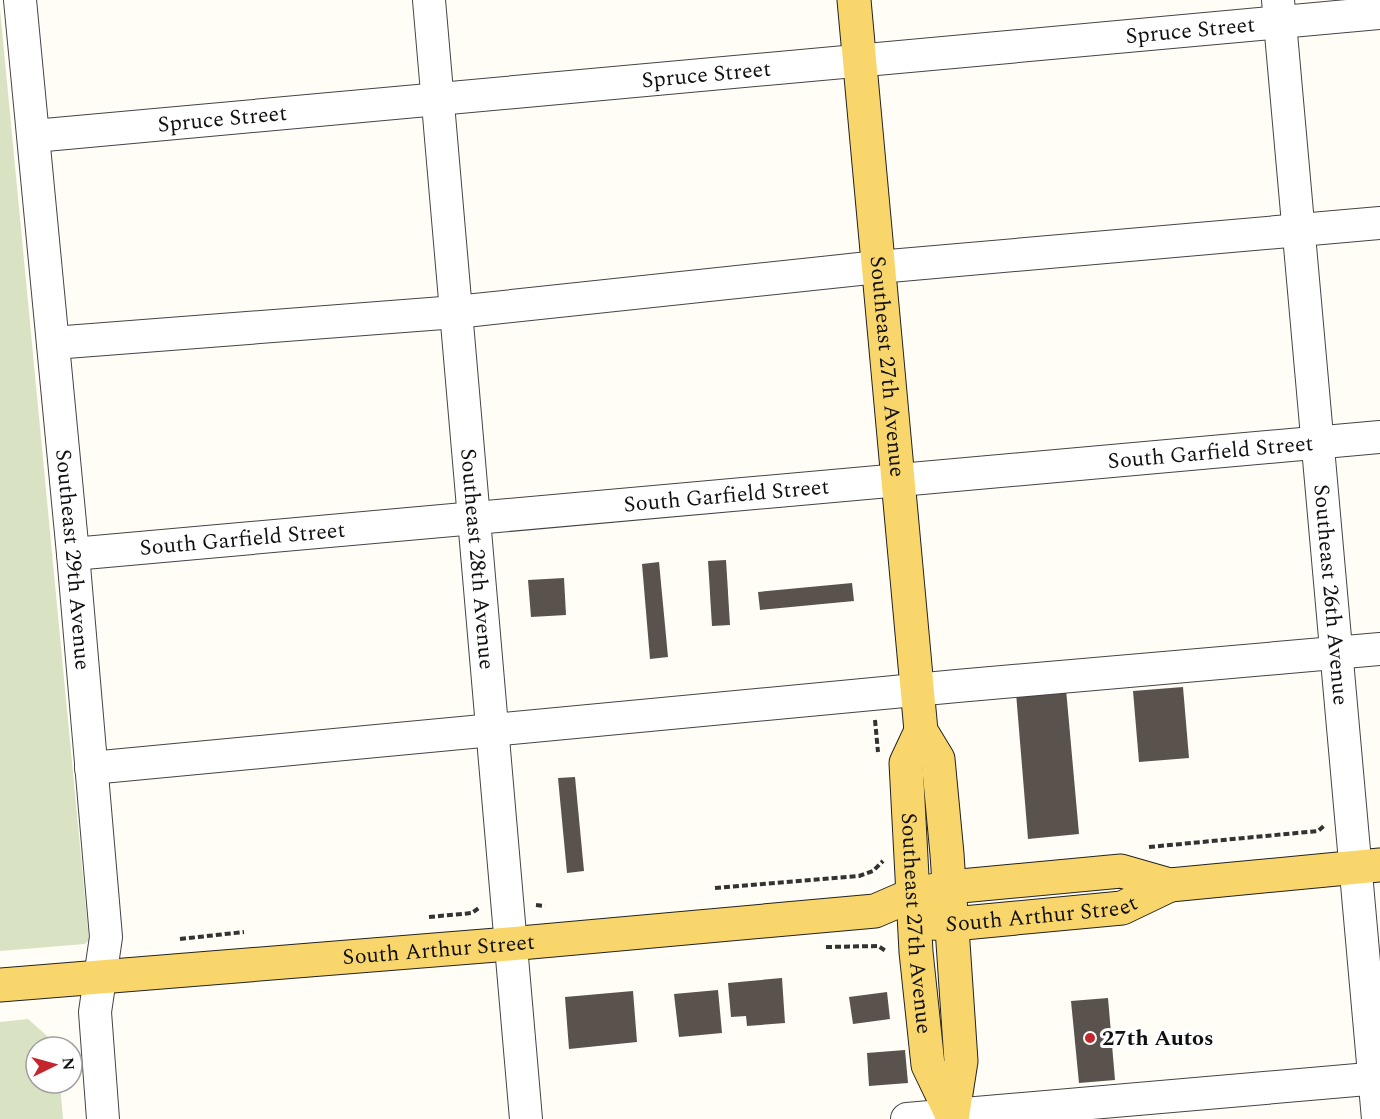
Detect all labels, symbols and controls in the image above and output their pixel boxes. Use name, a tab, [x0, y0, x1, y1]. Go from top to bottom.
street label: Spruce Street	[1124, 8, 1256, 53]
street label: Spruce Street	[640, 52, 773, 97]
street label: Spruce Street	[156, 96, 289, 141]
street label: Southeast 27th Avenue	[861, 254, 914, 478]
street label: South Garfield Street	[1106, 427, 1315, 478]
street label: Southeast 29th Avenue	[47, 447, 99, 671]
street label: Southeast 28th Avenue	[451, 447, 503, 671]
street label: South Garfield Street	[622, 470, 831, 521]
street label: Southeast 26th Avenue	[1305, 483, 1357, 707]
street label: South Garfield Street	[138, 513, 347, 564]
street label: Southeast 27th Avenue	[892, 812, 941, 1036]
street label: South Arthur Street	[945, 886, 1143, 941]
street label: South Arthur Street	[341, 925, 536, 974]
place label: 27th Autos	[1102, 1022, 1214, 1055]
marker: 27th Autos	[1083, 1031, 1097, 1045]
north arrow	[24, 1035, 84, 1095]
text: N	[55, 1056, 80, 1071]

